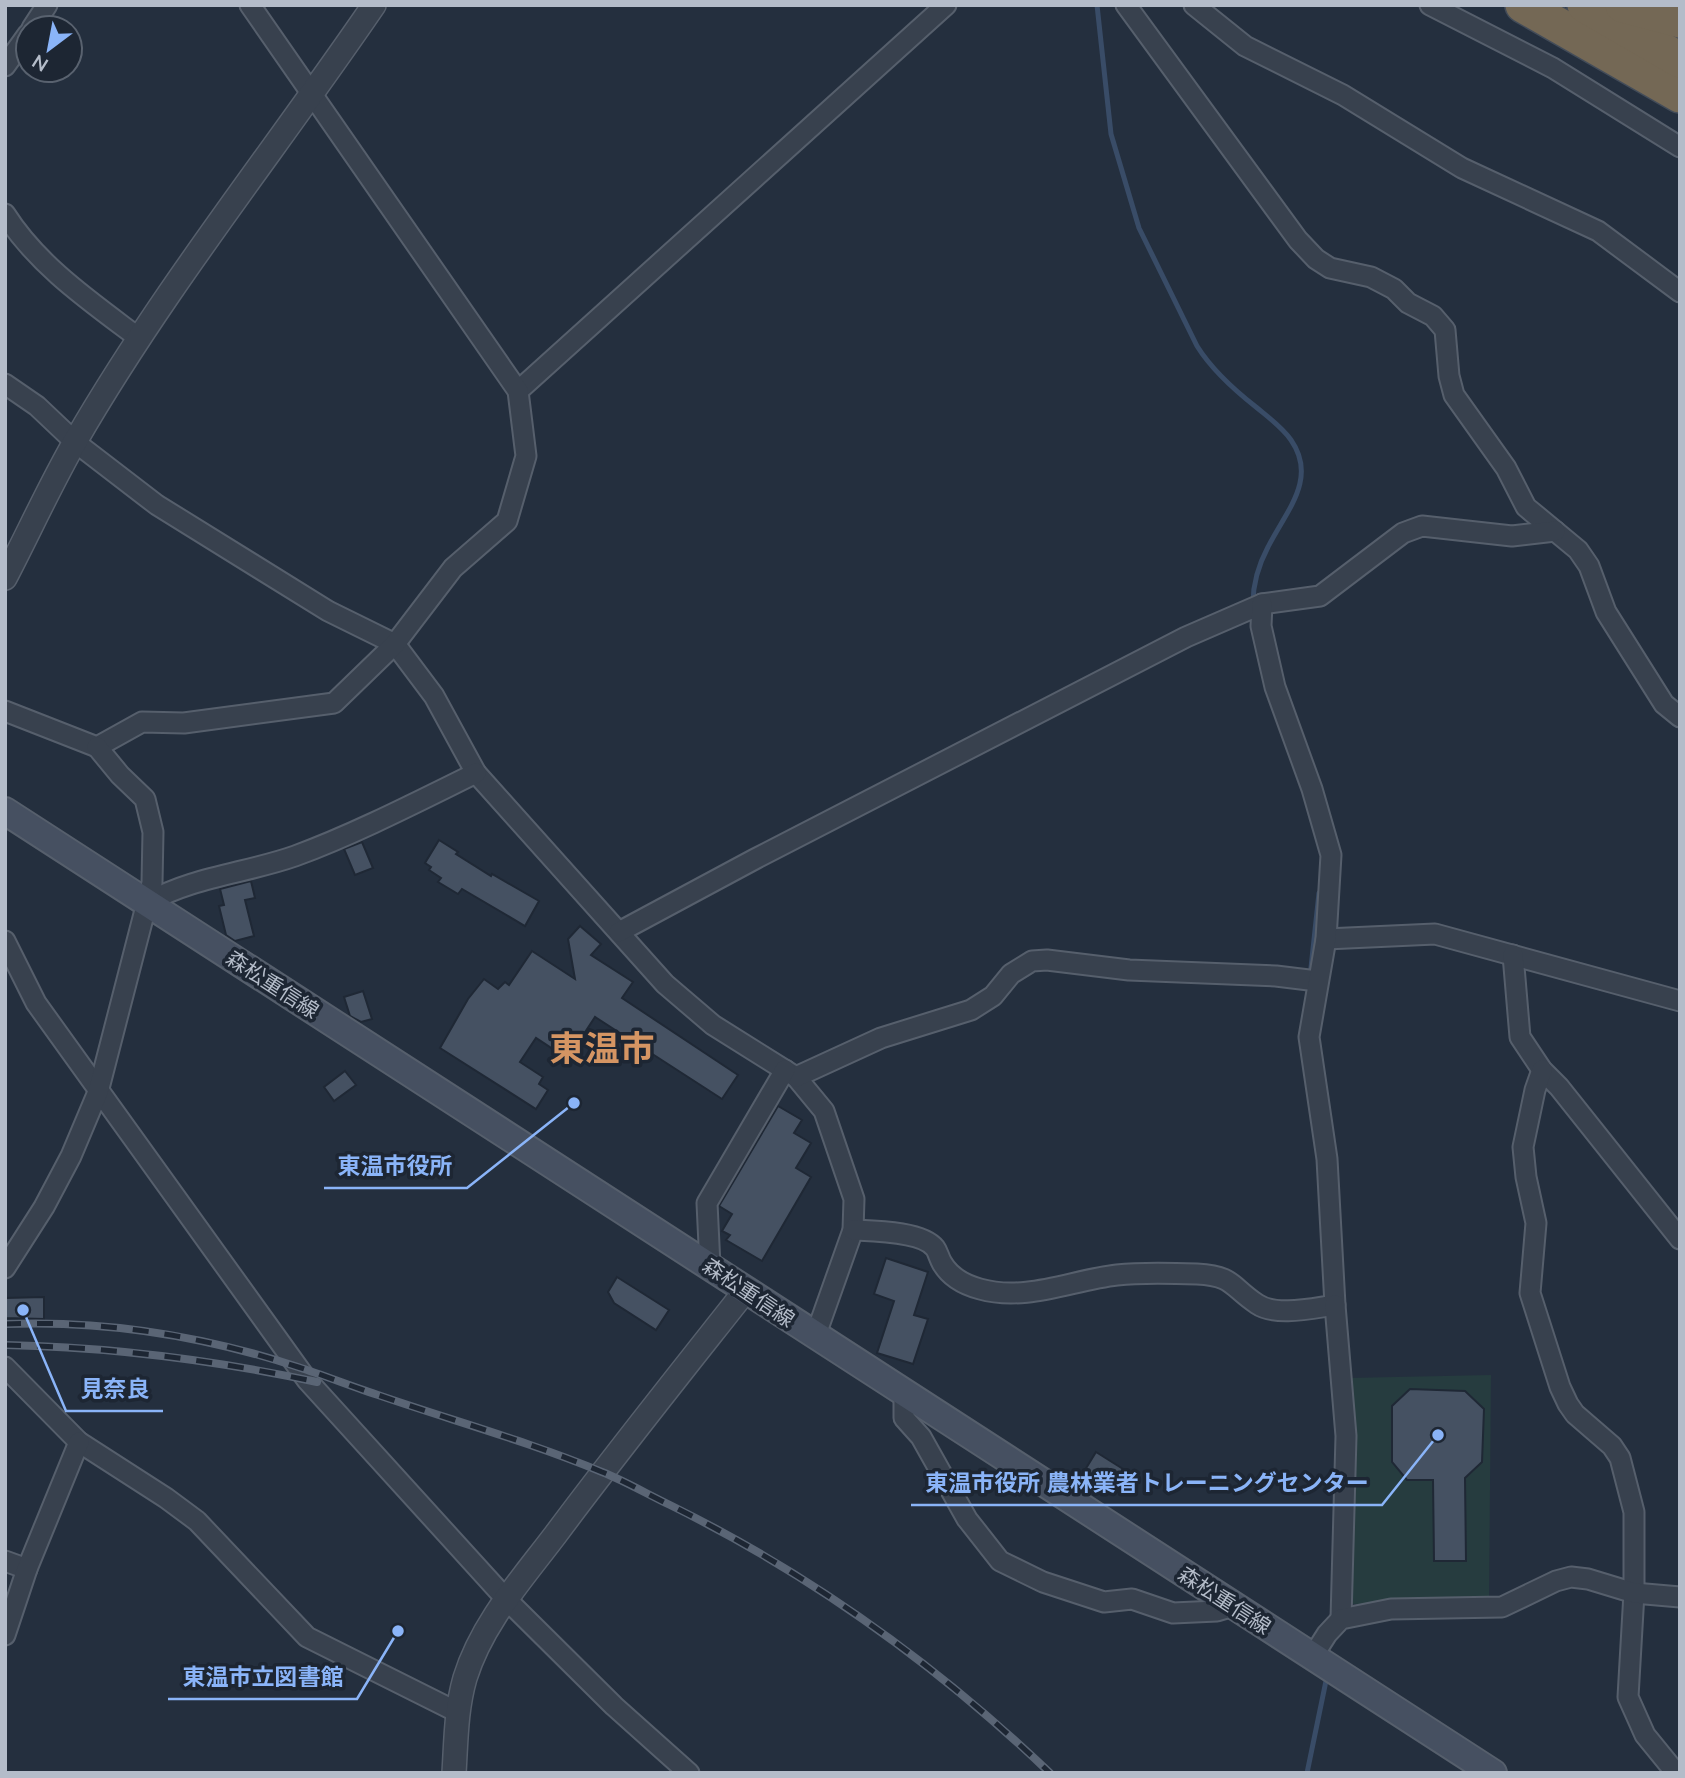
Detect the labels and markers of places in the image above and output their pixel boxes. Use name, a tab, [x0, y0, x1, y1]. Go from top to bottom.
callout: 東温市役所	[324, 1144, 467, 1188]
callout: 見奈良	[66, 1367, 163, 1411]
callout: 東温市役所 農林業者トレーニングセンター	[911, 1461, 1382, 1505]
callout: 東温市立図書館	[168, 1655, 357, 1699]

